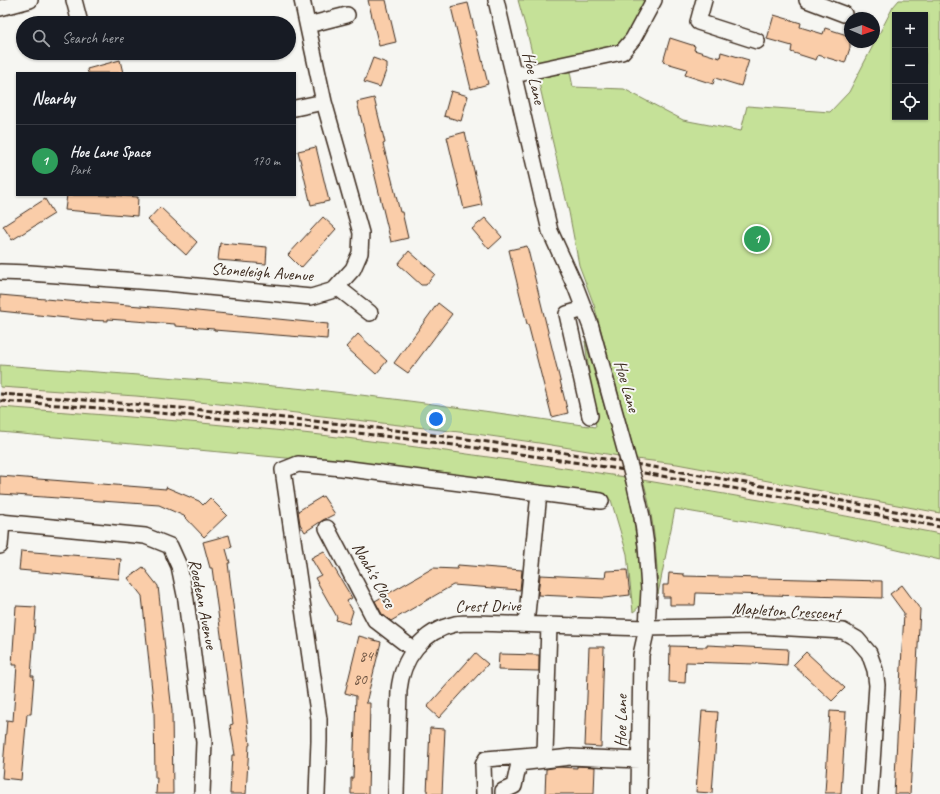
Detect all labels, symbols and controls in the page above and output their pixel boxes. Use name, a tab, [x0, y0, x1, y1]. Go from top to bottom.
north arrow	[844, 12, 880, 48]
map controls	[892, 12, 928, 120]
button: +	[892, 12, 928, 48]
search box	[16, 16, 296, 60]
icon: search	[30, 27, 52, 49]
text: Search here	[62, 29, 123, 48]
button: −	[892, 48, 928, 84]
street label: Hoe Lane	[518, 50, 550, 107]
button: locate	[892, 84, 928, 120]
text: Nearby	[32, 88, 75, 109]
text: Hoe Lane Space	[70, 143, 150, 162]
text: 1	[42, 153, 48, 169]
text: 170 m	[252, 153, 280, 169]
text: Park	[70, 162, 91, 178]
pin: 1	[744, 224, 770, 254]
street label: Stoneleigh Avenue	[210, 258, 315, 286]
street label: Hoe Lane	[610, 358, 645, 416]
your location	[426, 409, 446, 429]
street label: Noah's Close	[348, 539, 401, 612]
street label: Roedean Avenue	[184, 557, 222, 652]
street label: Crest Drive	[455, 595, 522, 617]
street label: Mapleton Crescent	[731, 598, 843, 624]
house number: 84	[359, 647, 374, 666]
house number: 80	[353, 670, 368, 689]
street label: Hoe Lane	[610, 693, 632, 747]

